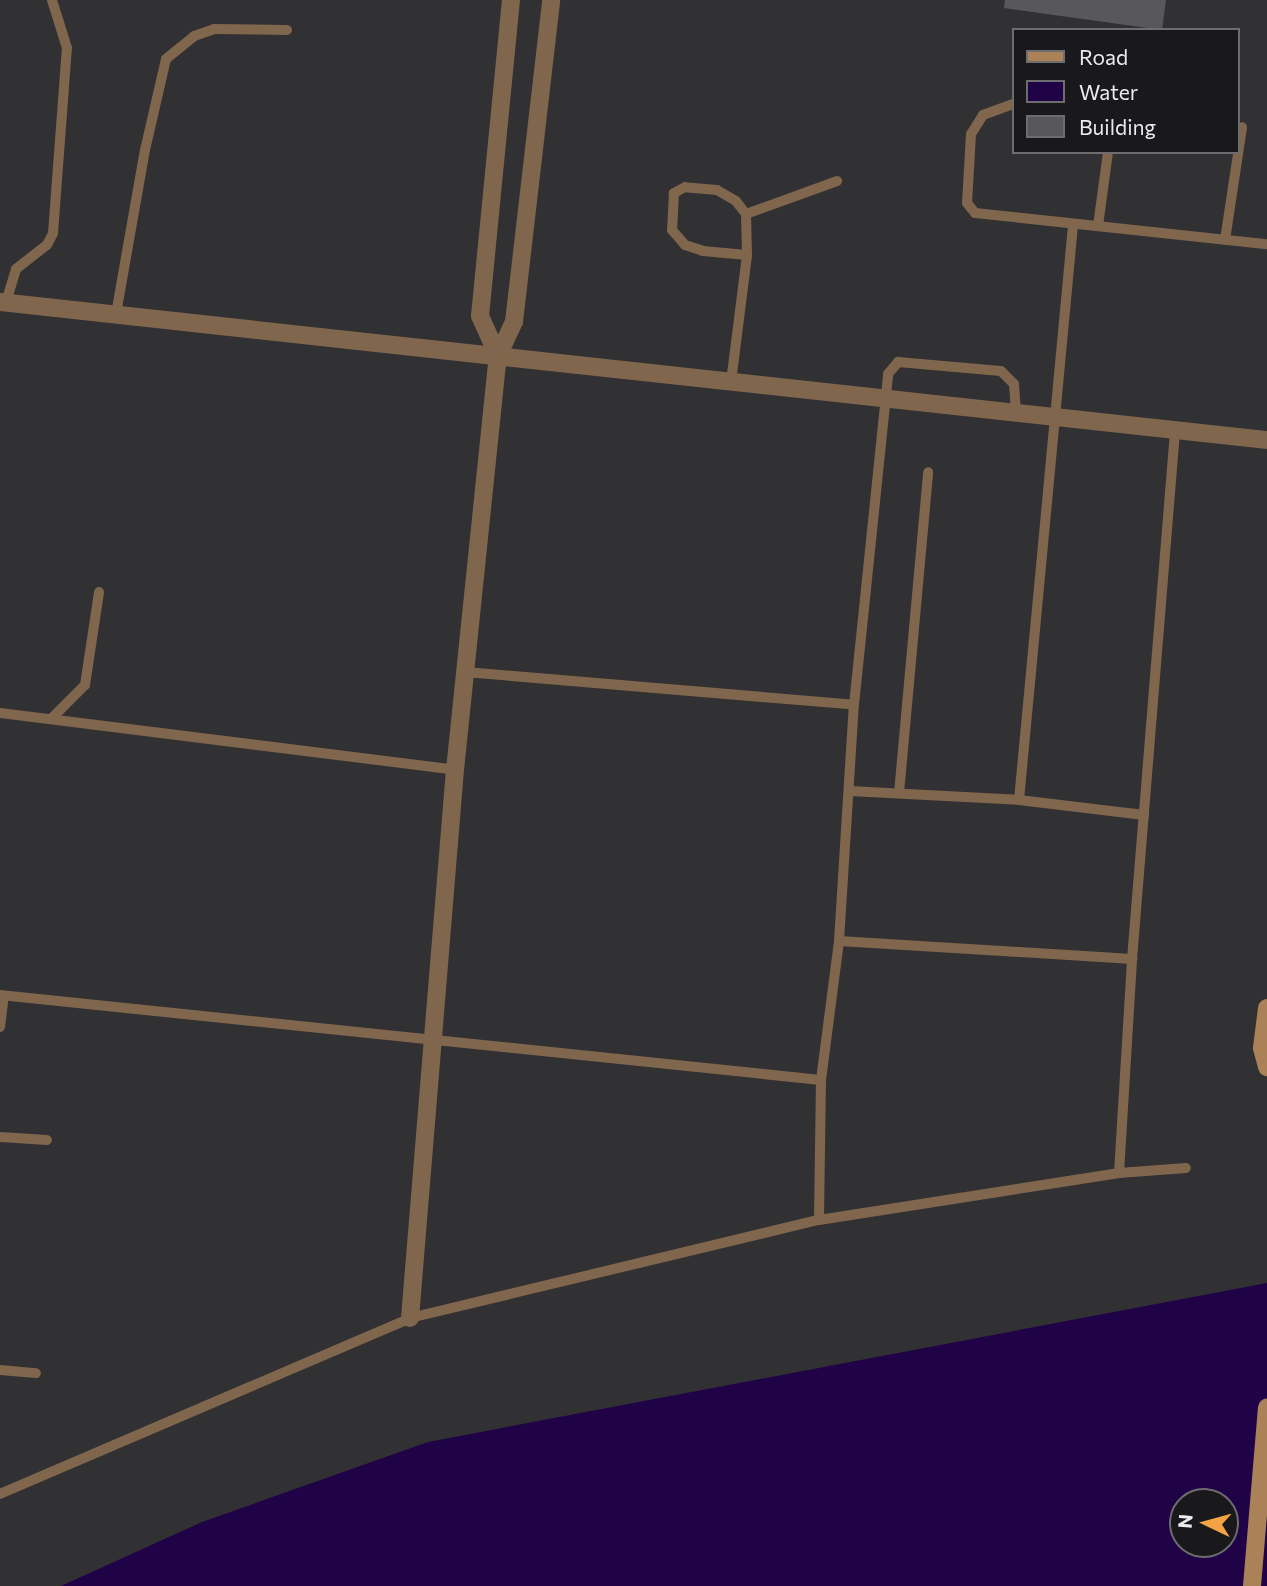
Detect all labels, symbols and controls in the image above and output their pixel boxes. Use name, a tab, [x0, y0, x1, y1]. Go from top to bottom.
legend	[1012, 28, 1239, 154]
text: Road	[1079, 44, 1128, 69]
text: Water	[1079, 79, 1138, 104]
text: Building	[1079, 114, 1156, 139]
north arrow	[1169, 1488, 1239, 1558]
text: N	[1172, 1513, 1197, 1529]

